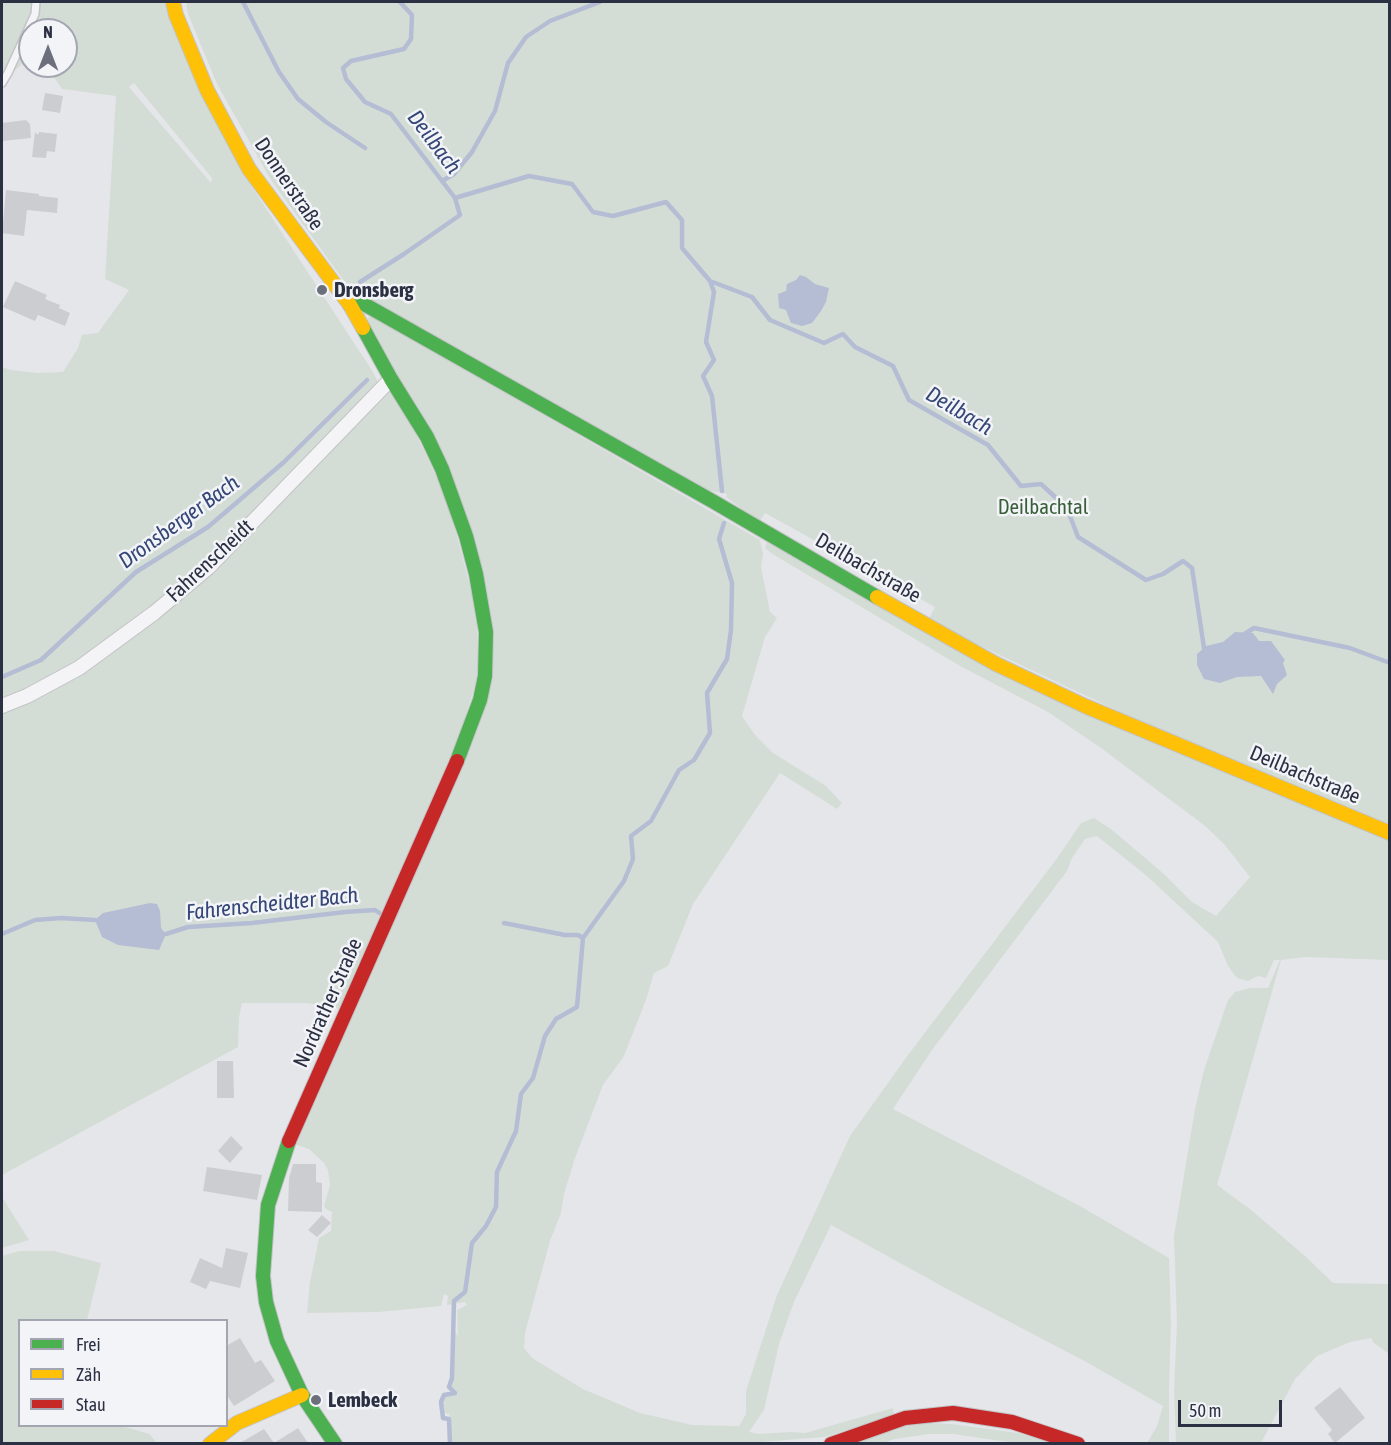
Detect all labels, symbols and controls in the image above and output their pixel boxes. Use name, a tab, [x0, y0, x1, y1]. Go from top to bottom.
north arrow	[18, 18, 78, 78]
text: N	[43, 23, 53, 41]
water label: Deilbach	[402, 105, 466, 179]
street label: Donnerstraße	[249, 133, 329, 235]
place label: Dronsberg	[334, 277, 414, 303]
marker: Dronsberg	[315, 283, 329, 297]
water label: Deilbach	[921, 381, 997, 441]
water label: Dronsberger Bach	[114, 470, 244, 574]
park label: Deilbachtal	[998, 494, 1088, 520]
street label: Fahrenscheidt	[161, 514, 259, 608]
street label: Deilbachstraße	[811, 528, 925, 608]
street label: Deilbachstraße	[1246, 740, 1364, 810]
water label: Fahrenscheidter Bach	[185, 882, 359, 926]
street label: Nordrather Straße	[288, 935, 368, 1071]
legend	[18, 1319, 228, 1427]
text: Frei	[76, 1334, 101, 1355]
text: Zäh	[76, 1364, 101, 1385]
place label: Lembeck	[328, 1387, 397, 1413]
scale bar	[1181, 1388, 1284, 1426]
marker: Lembeck	[309, 1393, 323, 1407]
text: Stau	[76, 1394, 106, 1415]
text: 50 m	[1189, 1400, 1221, 1421]

